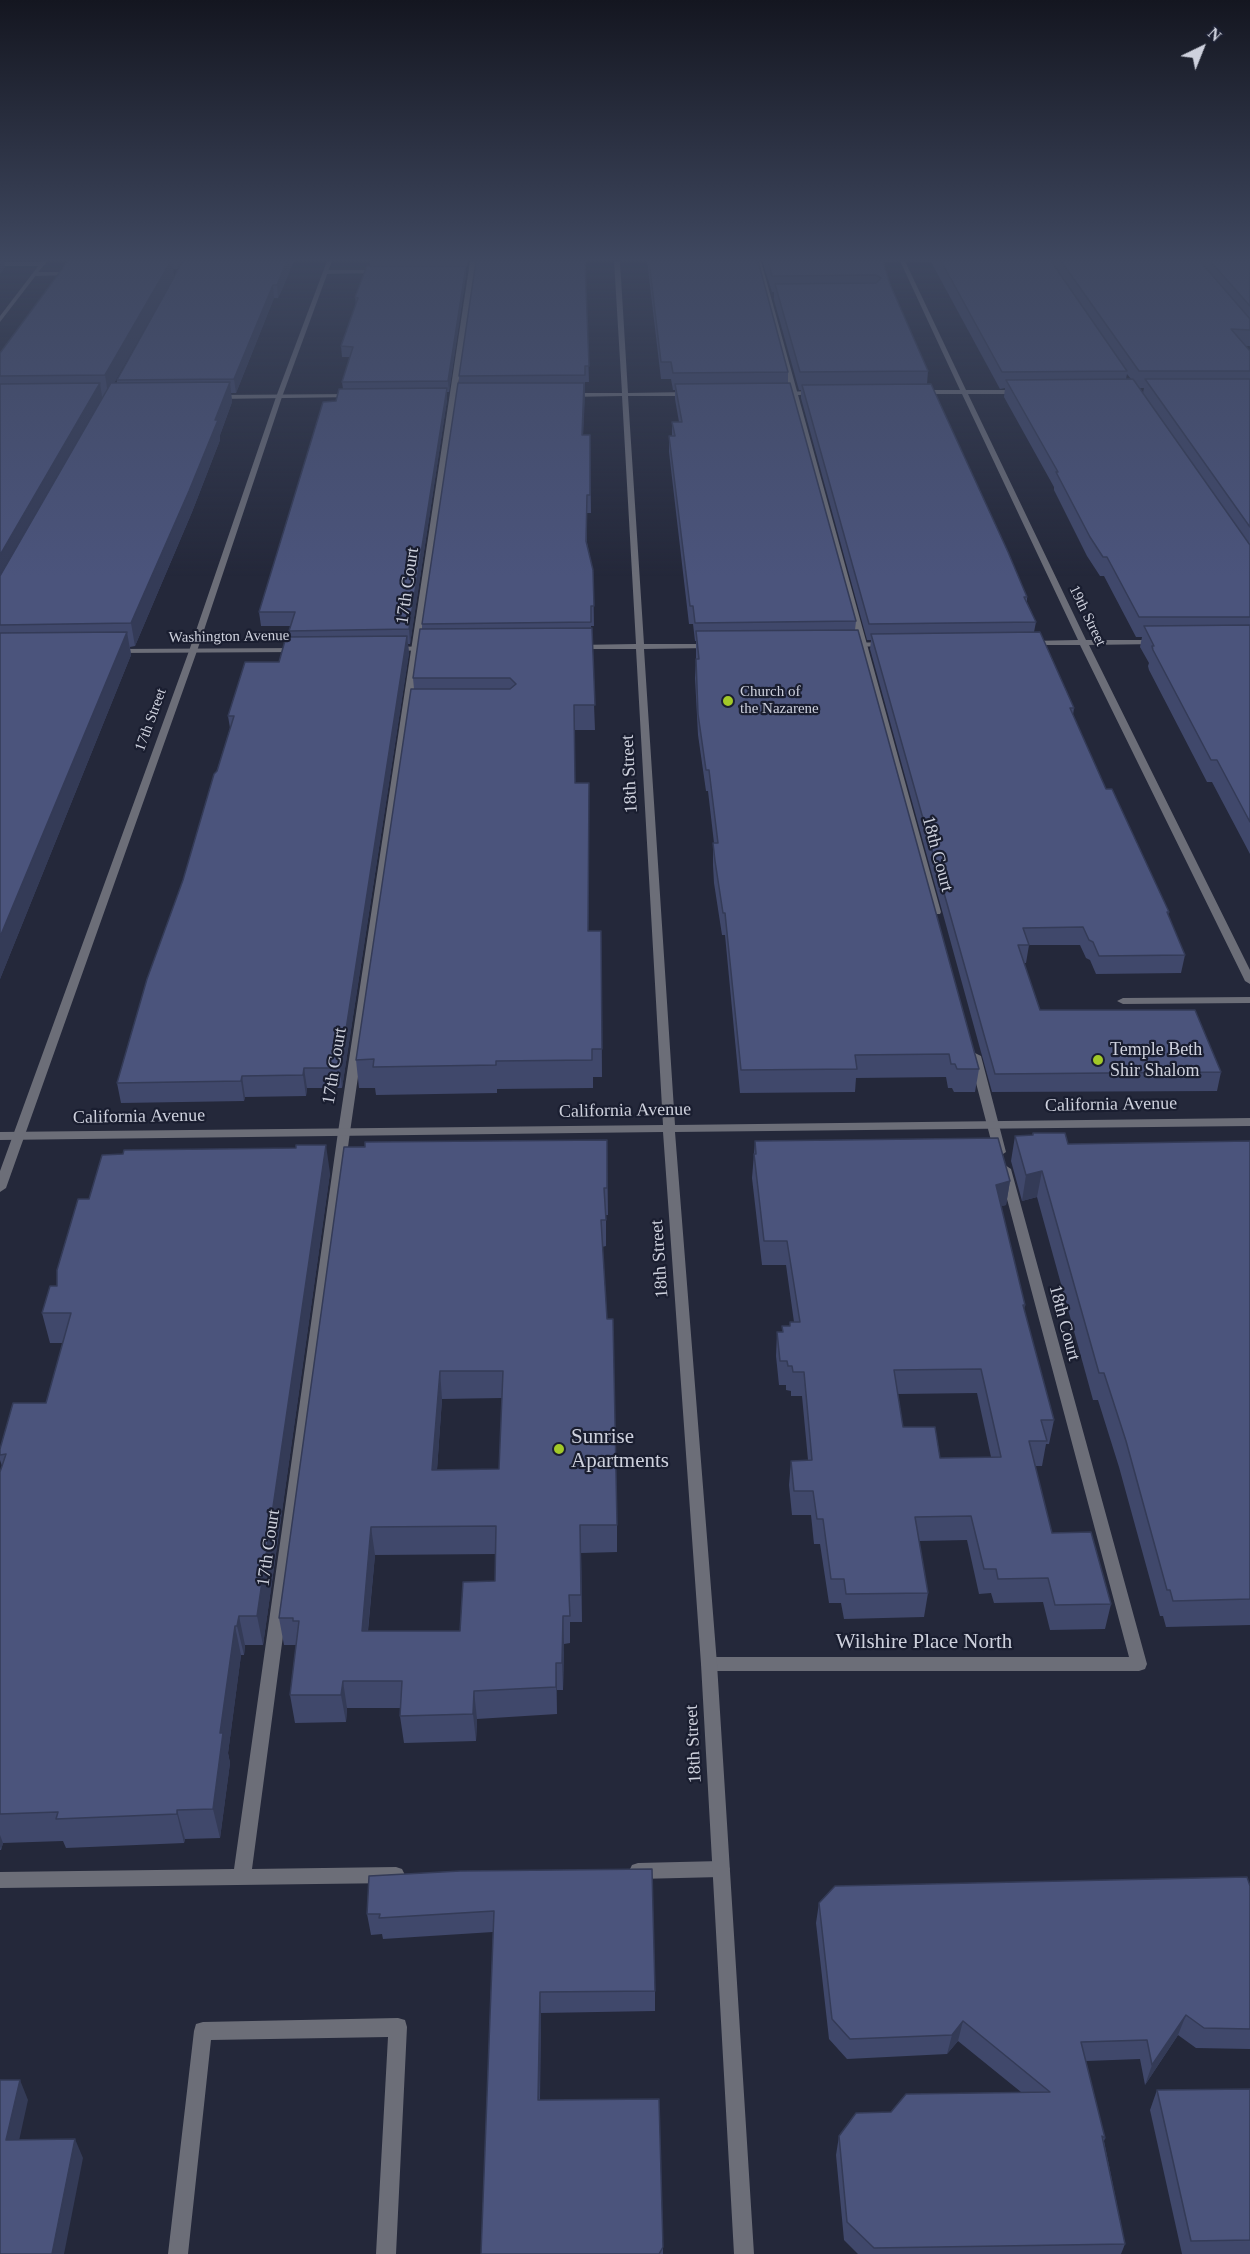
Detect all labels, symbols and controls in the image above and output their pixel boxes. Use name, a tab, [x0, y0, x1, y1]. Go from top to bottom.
north arrow	[1172, 18, 1232, 78]
text: N	[1205, 24, 1225, 45]
street label: 17th Court	[392, 546, 424, 626]
street label: 19th Street	[1065, 583, 1109, 649]
street label: Washington Avenue	[169, 627, 289, 647]
place label: Church of the Nazarene	[740, 683, 819, 718]
street label: 17th Street	[131, 686, 171, 754]
marker: Church of the Nazarene	[721, 694, 735, 708]
street label: 18th Street	[617, 734, 643, 814]
street label: 18th Court	[917, 814, 957, 894]
street label: 17th Court	[318, 1026, 352, 1106]
place label: Temple Beth Shir Shalom	[1110, 1039, 1202, 1082]
marker: Temple Beth Shir Shalom	[1091, 1053, 1105, 1067]
street label: California Avenue	[1045, 1093, 1177, 1117]
street label: California Avenue	[559, 1099, 691, 1123]
street label: California Avenue	[73, 1105, 205, 1129]
street label: 18th Street	[646, 1219, 674, 1299]
street label: 18th Court	[1044, 1283, 1084, 1363]
place label: Sunrise Apartments	[571, 1424, 669, 1474]
marker: Sunrise Apartments	[552, 1442, 566, 1456]
street label: 17th Court	[253, 1508, 285, 1588]
street label: Wilshire Place North	[836, 1629, 1012, 1655]
street label: 18th Street	[681, 1704, 707, 1784]

